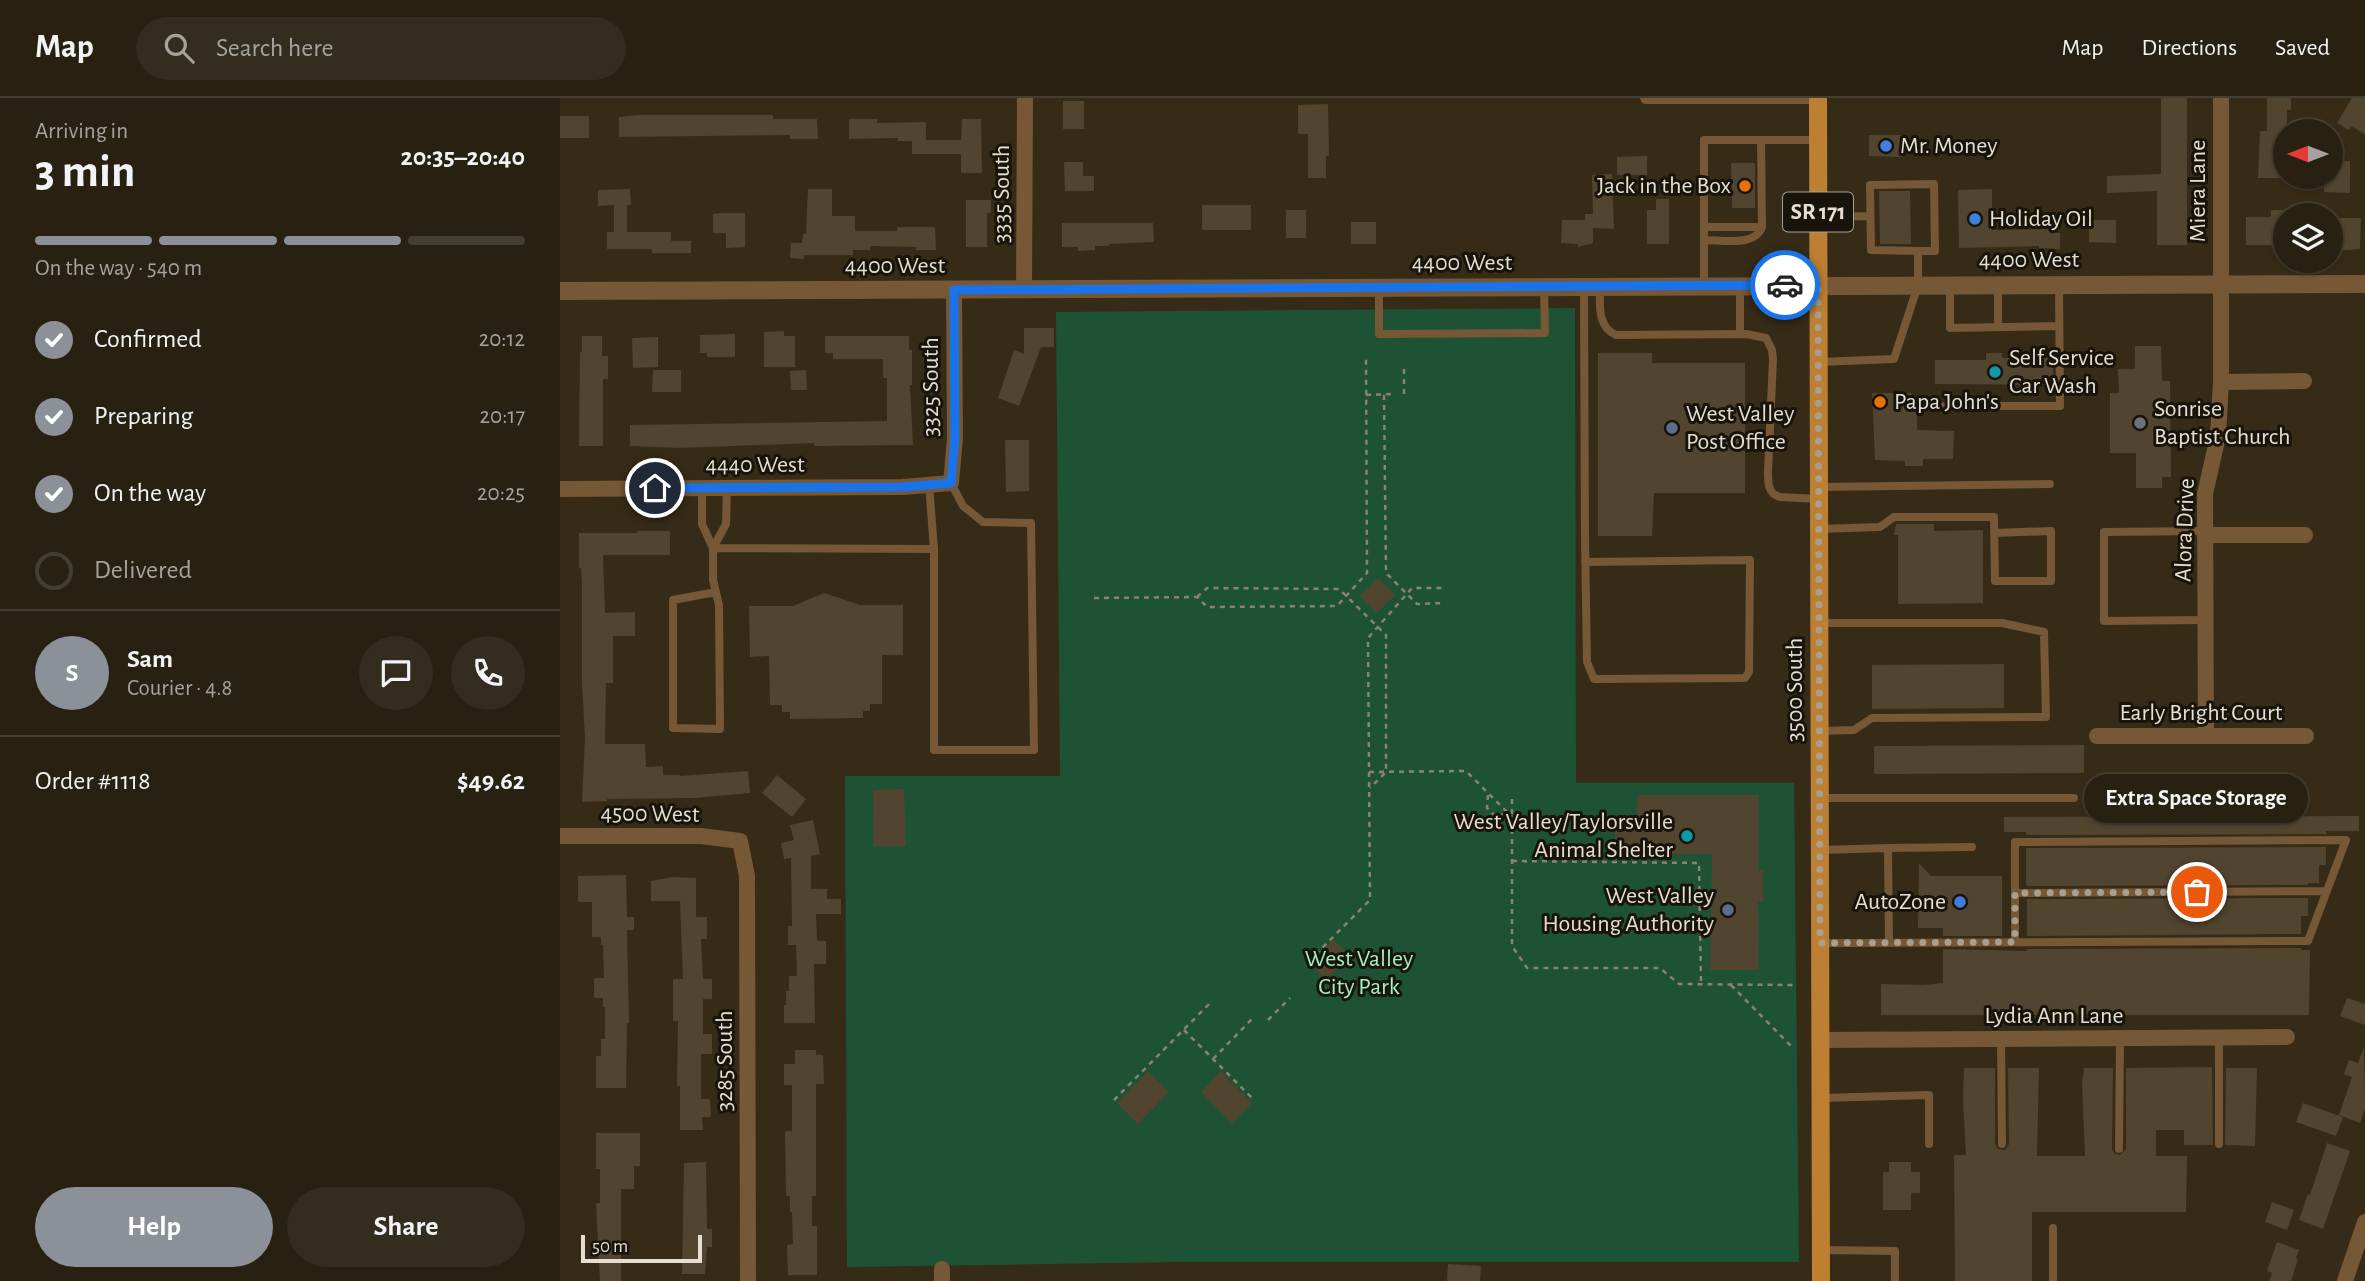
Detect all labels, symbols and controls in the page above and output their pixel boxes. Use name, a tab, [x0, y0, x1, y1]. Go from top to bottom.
search box	[136, 17, 626, 80]
icon: search	[160, 29, 198, 67]
text: Map	[35, 31, 94, 64]
text: Search here	[216, 35, 334, 61]
text: Map	[2061, 36, 2103, 60]
text: Directions	[2141, 36, 2237, 60]
text: Saved	[2275, 36, 2330, 60]
north arrow	[2273, 119, 2343, 189]
map controls	[2273, 119, 2343, 273]
text: Arriving in	[35, 120, 128, 143]
place label: Mr. Money	[1900, 134, 1998, 158]
marker: Mr. Money	[1878, 138, 1894, 154]
street label: Miera Lane	[2186, 140, 2210, 242]
text: 20:35–20:40	[400, 144, 525, 170]
street label: 3335 South	[990, 145, 1014, 243]
text: 3 min	[35, 149, 135, 195]
place label: Jack in the Box	[1597, 174, 1732, 198]
marker: Jack in the Box	[1737, 178, 1753, 194]
road number: SR 171	[1783, 192, 1853, 232]
button: layers	[2273, 203, 2343, 273]
place label: Holiday Oil	[1989, 207, 2093, 231]
marker: Holiday Oil	[1967, 211, 1983, 227]
street label: 4400 West	[1979, 248, 2080, 272]
courier	[1750, 250, 1820, 320]
street label: 4400 West	[1412, 251, 1513, 275]
street label: 4400 West	[845, 254, 946, 278]
text: On the way · 540 m	[35, 257, 202, 280]
icon: car	[1766, 266, 1804, 304]
icon: check	[35, 321, 73, 359]
text: Confirmed	[94, 326, 202, 352]
text: 20:12	[479, 328, 525, 351]
street label: 3325 South	[919, 337, 943, 437]
place label: Self Service Car Wash	[2009, 346, 2114, 398]
marker: Self Service Car Wash	[1987, 364, 2003, 380]
place label: Papa John's	[1894, 390, 1999, 414]
marker: Papa John's	[1872, 394, 1888, 410]
place label: Sonrise Baptist Church	[2154, 397, 2291, 449]
icon: check	[35, 398, 73, 436]
place label: West Valley Post Office	[1686, 402, 1794, 454]
text: Preparing	[94, 403, 193, 429]
text: 20:17	[480, 405, 525, 428]
marker: Sonrise Baptist Church	[2132, 415, 2148, 431]
marker: West Valley Post Office	[1664, 420, 1680, 436]
street label: 4440 West	[705, 453, 805, 477]
pin	[625, 458, 685, 518]
icon: home	[636, 469, 674, 507]
icon: check	[35, 475, 73, 513]
street label: Alora Drive	[2171, 478, 2199, 582]
text: On the way	[94, 480, 206, 506]
text: 20:25	[477, 482, 525, 505]
text: Delivered	[94, 557, 192, 583]
button: chat	[359, 636, 433, 710]
button: phone	[451, 636, 525, 710]
street label: 3500 South	[1783, 638, 1807, 742]
text: Sam	[127, 646, 173, 672]
text: S	[66, 660, 78, 686]
text: Courier · 4.8	[127, 677, 232, 700]
street label: Early Bright Court	[2119, 701, 2283, 725]
text: Order #1118	[35, 768, 151, 794]
text: $49.62	[457, 768, 525, 794]
callout: Extra Space Storage	[2085, 773, 2309, 822]
text: Extra Space Storage	[2105, 787, 2287, 810]
street label: 4500 West	[600, 801, 700, 827]
place label: West Valley/Taylorsville Animal Shelter	[1453, 810, 1673, 862]
marker: West Valley/Taylorsville Animal Shelter	[1679, 828, 1695, 844]
pin	[2167, 862, 2227, 922]
icon: bag	[2178, 873, 2216, 911]
place label: West Valley Housing Authority	[1543, 884, 1714, 936]
place label: AutoZone	[1855, 890, 1946, 914]
marker: AutoZone	[1952, 894, 1968, 910]
marker: West Valley Housing Authority	[1720, 902, 1736, 918]
park label: West Valley City Park	[1305, 947, 1413, 999]
street label: Lydia Ann Lane	[1984, 1004, 2124, 1028]
street label: 3285 South	[713, 1010, 737, 1112]
button: Help	[35, 1187, 273, 1267]
button: Share	[287, 1187, 525, 1267]
scale bar	[581, 1232, 702, 1264]
text: 50 m	[592, 1237, 628, 1256]

